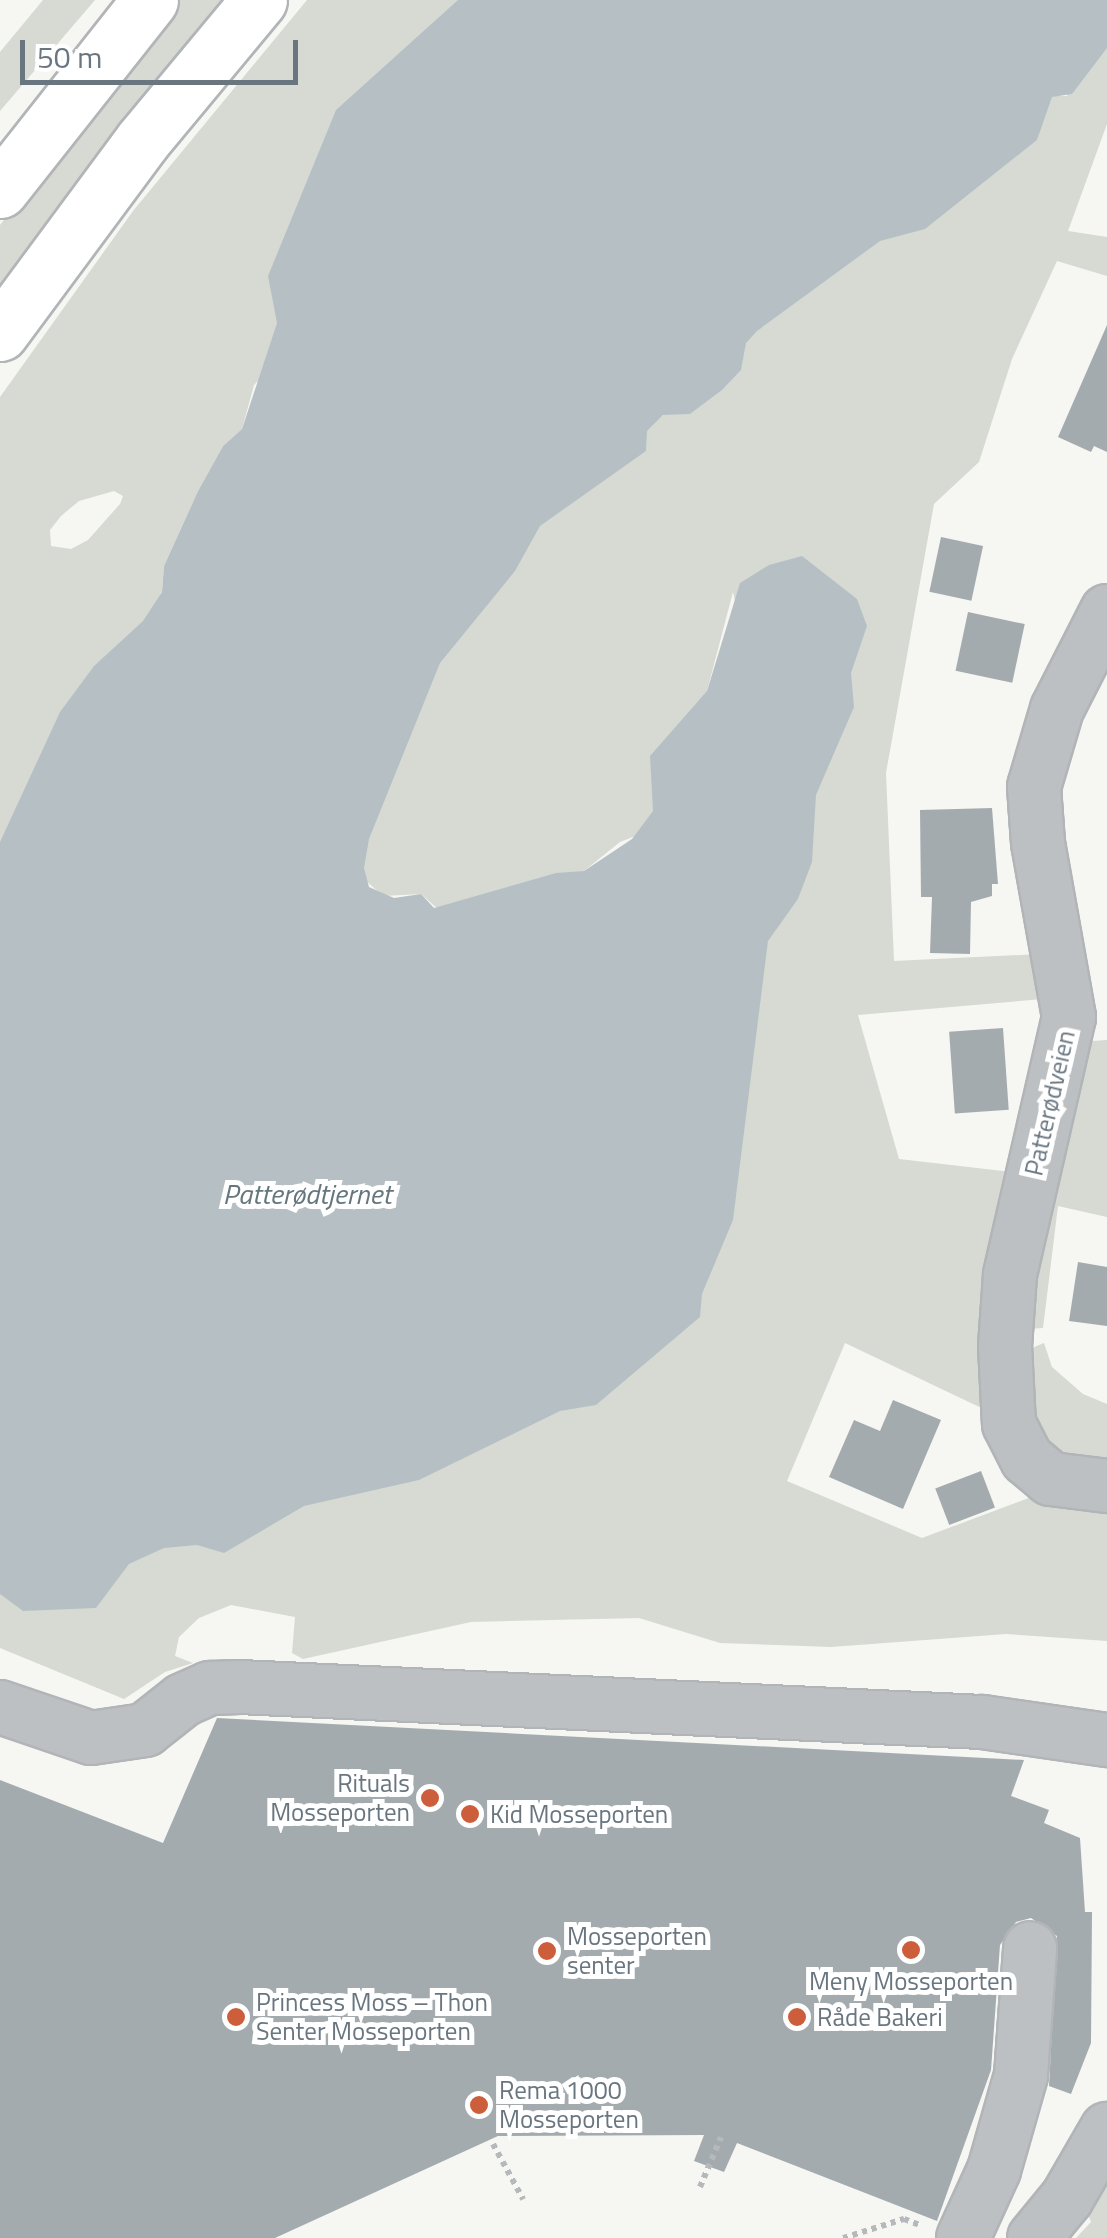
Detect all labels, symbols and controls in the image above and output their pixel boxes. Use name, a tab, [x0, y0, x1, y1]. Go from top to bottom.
scale bar	[25, 20, 302, 82]
text: 50 m	[37, 34, 102, 80]
street label: Patterødveien	[1019, 1027, 1081, 1179]
water label: Patterødtjernet	[223, 1177, 391, 1211]
place label: Rituals Mosseporten	[270, 1769, 410, 1828]
marker: Rituals Mosseporten	[419, 1787, 441, 1809]
place label: Kid Mosseporten	[490, 1799, 668, 1829]
marker: Kid Mosseporten	[459, 1803, 481, 1825]
place label: Mosseporten senter	[567, 1922, 707, 1981]
marker: Meny Mosseporten	[900, 1939, 922, 1961]
marker: Mosseporten senter	[536, 1940, 558, 1962]
place label: Meny Mosseporten	[809, 1966, 1013, 1996]
place label: Princess Moss – Thon Senter Mosseporten	[256, 1988, 488, 2047]
place label: Råde Bakeri	[817, 2002, 943, 2032]
marker: Princess Moss – Thon Senter Mosseporten	[225, 2006, 247, 2028]
marker: Råde Bakeri	[786, 2006, 808, 2028]
place label: Rema 1000 Mosseporten	[499, 2076, 639, 2135]
marker: Rema 1000 Mosseporten	[468, 2094, 490, 2116]

